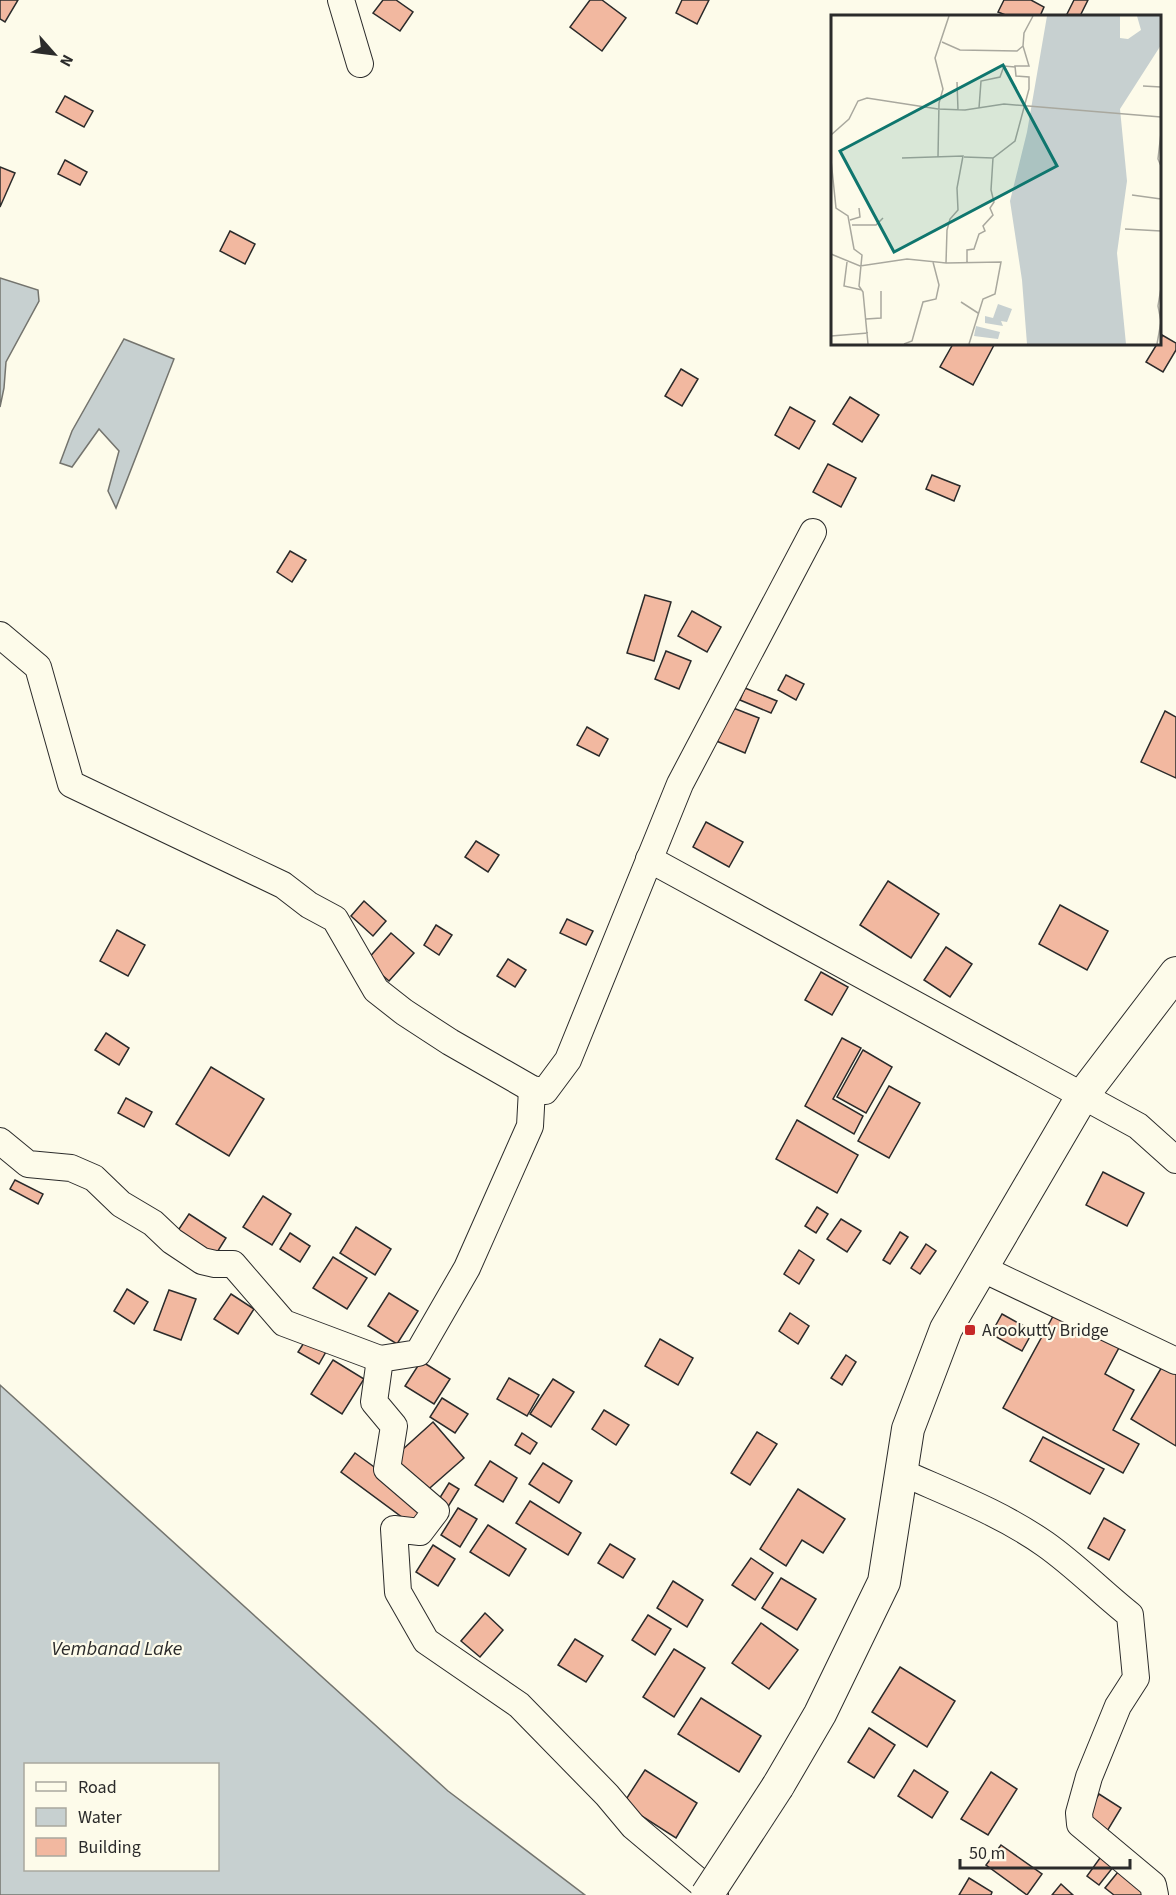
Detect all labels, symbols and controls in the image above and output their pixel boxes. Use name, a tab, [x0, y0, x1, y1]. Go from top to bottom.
inset map	[831, 15, 1161, 345]
north arrow	[24, 24, 84, 84]
text: N	[54, 51, 79, 70]
place label: Arookutty Bridge	[982, 1318, 1109, 1343]
marker: Arookutty Bridge	[963, 1323, 977, 1337]
water label: Vembanad Lake	[52, 1635, 182, 1663]
legend	[24, 1763, 219, 1871]
text: Road	[78, 1775, 117, 1800]
text: Water	[78, 1805, 122, 1830]
scale bar	[960, 1832, 1130, 1870]
text: Building	[78, 1835, 141, 1860]
text: 50 m	[969, 1841, 1005, 1866]

